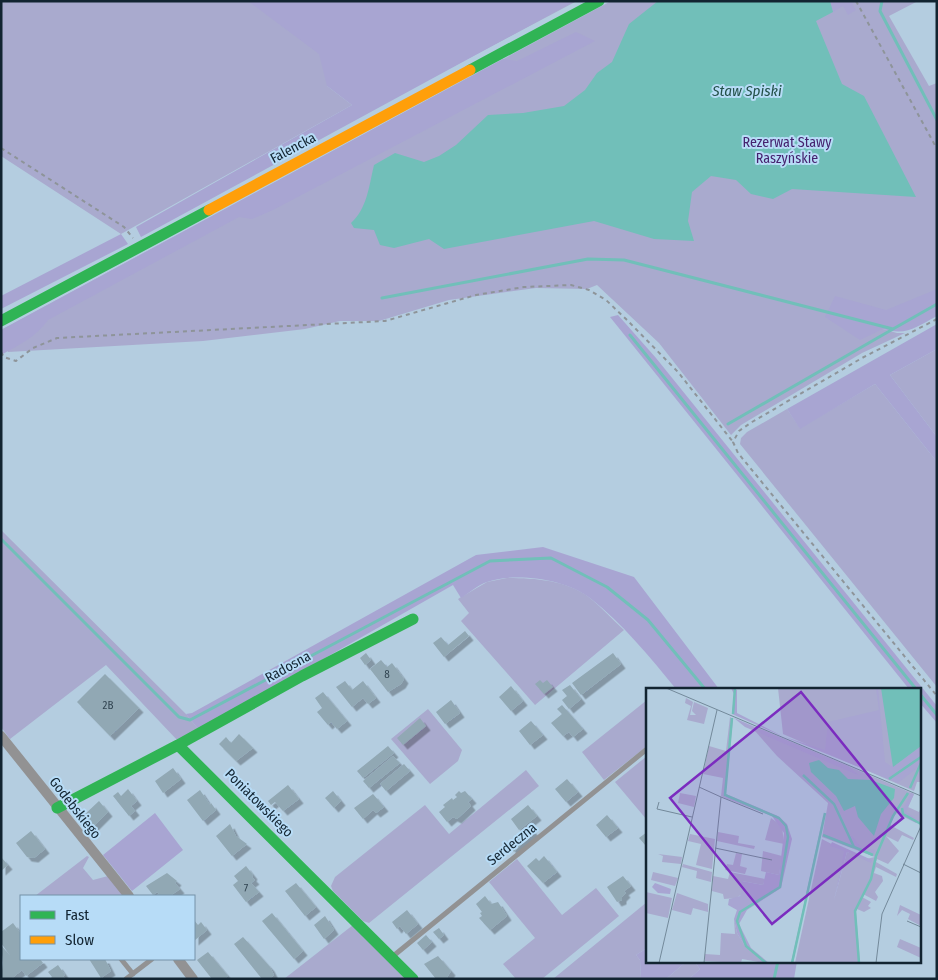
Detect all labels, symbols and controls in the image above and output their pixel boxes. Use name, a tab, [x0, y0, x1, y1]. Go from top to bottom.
water label: Staw Spiski	[711, 82, 782, 100]
street label: Falencka	[267, 129, 319, 167]
park label: Rezerwat Stawy Raszyńskie	[743, 134, 832, 167]
street label: Radosna	[262, 648, 314, 686]
house number: 8	[384, 668, 390, 681]
inset map	[646, 688, 920, 962]
house number: 2B	[103, 699, 113, 712]
street label: Poniatowskiego	[221, 765, 297, 841]
street label: Godebskiego	[46, 774, 104, 842]
street label: Serdeczna	[484, 819, 540, 869]
house number: 7	[244, 882, 249, 895]
legend	[20, 895, 195, 960]
text: Fast	[65, 906, 89, 924]
text: Slow	[65, 931, 94, 949]

